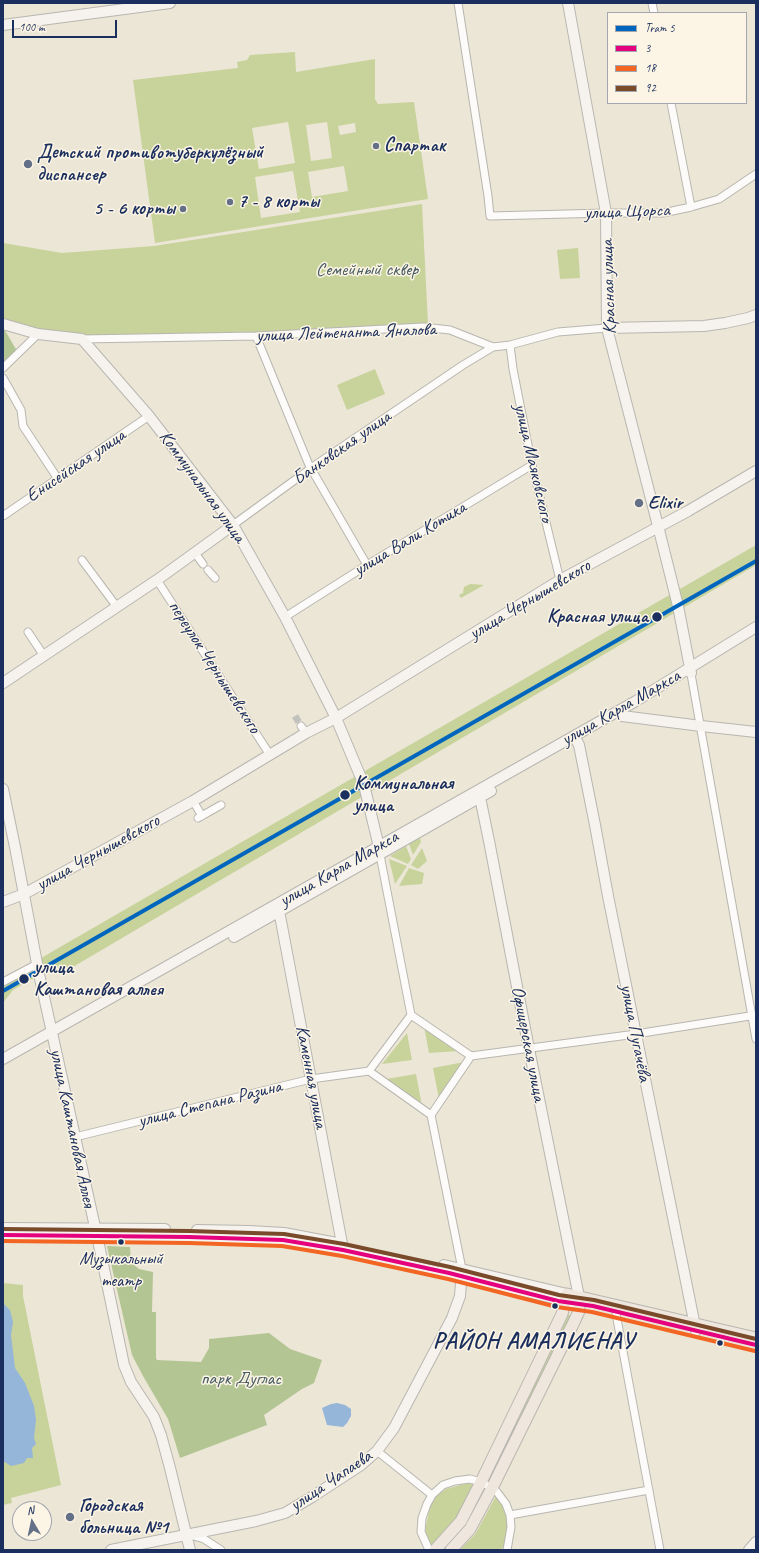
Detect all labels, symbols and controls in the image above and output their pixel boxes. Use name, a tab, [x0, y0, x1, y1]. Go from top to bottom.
scale bar	[14, 12, 119, 38]
legend	[607, 12, 747, 104]
text: 100 m	[19, 19, 45, 35]
text: Tram 5	[645, 20, 675, 36]
text: 3	[645, 40, 650, 56]
text: 18	[645, 60, 656, 76]
text: 92	[645, 80, 656, 96]
place label: Спартак	[384, 135, 445, 157]
marker: Спартак	[371, 141, 381, 151]
place label: Детский противотуберкулёзный диспансер	[37, 142, 263, 186]
marker: Детский противотуберкулёзный диспансер	[22, 158, 34, 170]
place label: 7 - 8 корты	[238, 191, 319, 213]
marker: 7 - 8 корты	[225, 197, 235, 207]
place label: 5 - 6 корты	[94, 198, 175, 220]
street label: улица Щорса	[584, 199, 670, 225]
marker: 5 - 6 корты	[178, 204, 188, 214]
street label: Красная улица	[596, 239, 622, 335]
park label: Семейный сквер	[316, 259, 418, 281]
street label: улица Лейтенанта Яналова	[256, 318, 436, 348]
street label: улица Маяковского	[508, 401, 558, 525]
street label: Банковская улица	[288, 406, 396, 490]
street label: Енисейская улица	[22, 424, 130, 508]
street label: Коммунальная улица	[154, 426, 250, 548]
place label: Elixir	[648, 492, 682, 514]
street label: улица Вали Котика	[349, 496, 471, 582]
marker: Elixir	[633, 497, 645, 509]
street label: улица Чернышевского	[465, 555, 595, 645]
street label: переулок Чернышевского	[163, 596, 265, 738]
place label: Красная улица	[547, 606, 648, 628]
marker: Красная улица	[650, 610, 664, 624]
street label: улица Карла Маркса	[557, 665, 685, 751]
place label: Коммунальная улица	[354, 773, 453, 817]
marker: Коммунальная улица	[338, 788, 352, 802]
street label: улица Чернышевского	[32, 810, 164, 896]
street label: улица Карла Маркса	[275, 826, 403, 912]
place label: улица Каштановая аллея	[34, 957, 163, 1001]
marker: улица Каштановая аллея	[17, 972, 31, 986]
street label: улица Пугачёва	[614, 982, 656, 1084]
street label: Офицерская улица	[506, 984, 550, 1104]
street label: Каменная улица	[290, 1024, 332, 1130]
street label: улица Каштановая Аллея	[44, 1047, 100, 1209]
street label: улица Степана Разина	[136, 1075, 284, 1133]
marker: Музыкальный театр	[116, 1237, 126, 1247]
place label: Музыкальный театр	[79, 1248, 163, 1290]
unlabelled marker	[550, 1301, 560, 1311]
district label: РАЙОН АМАЛИЕНАУ	[430, 1328, 638, 1356]
unlabelled marker	[715, 1338, 725, 1348]
park label: парк Дуглас	[201, 1368, 281, 1390]
street label: улица Чапаева	[286, 1445, 376, 1517]
place label: Городская больница №1	[79, 1495, 168, 1539]
north arrow	[12, 1501, 52, 1541]
text: N	[26, 1503, 35, 1518]
marker: Городская больница №1	[64, 1511, 76, 1523]

